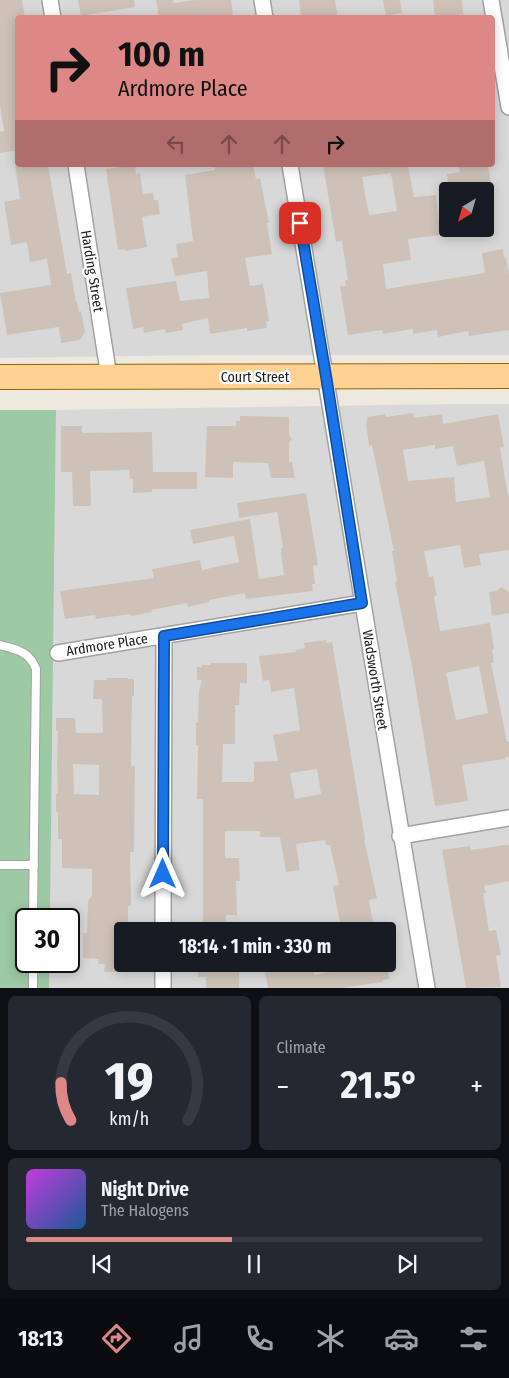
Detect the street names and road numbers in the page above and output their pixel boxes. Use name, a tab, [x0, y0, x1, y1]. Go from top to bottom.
street label: Harding Street	[77, 229, 107, 314]
street label: Court Street	[221, 369, 290, 386]
street label: Wadsworth Street	[359, 629, 391, 732]
street label: Ardmore Place	[65, 630, 149, 660]

